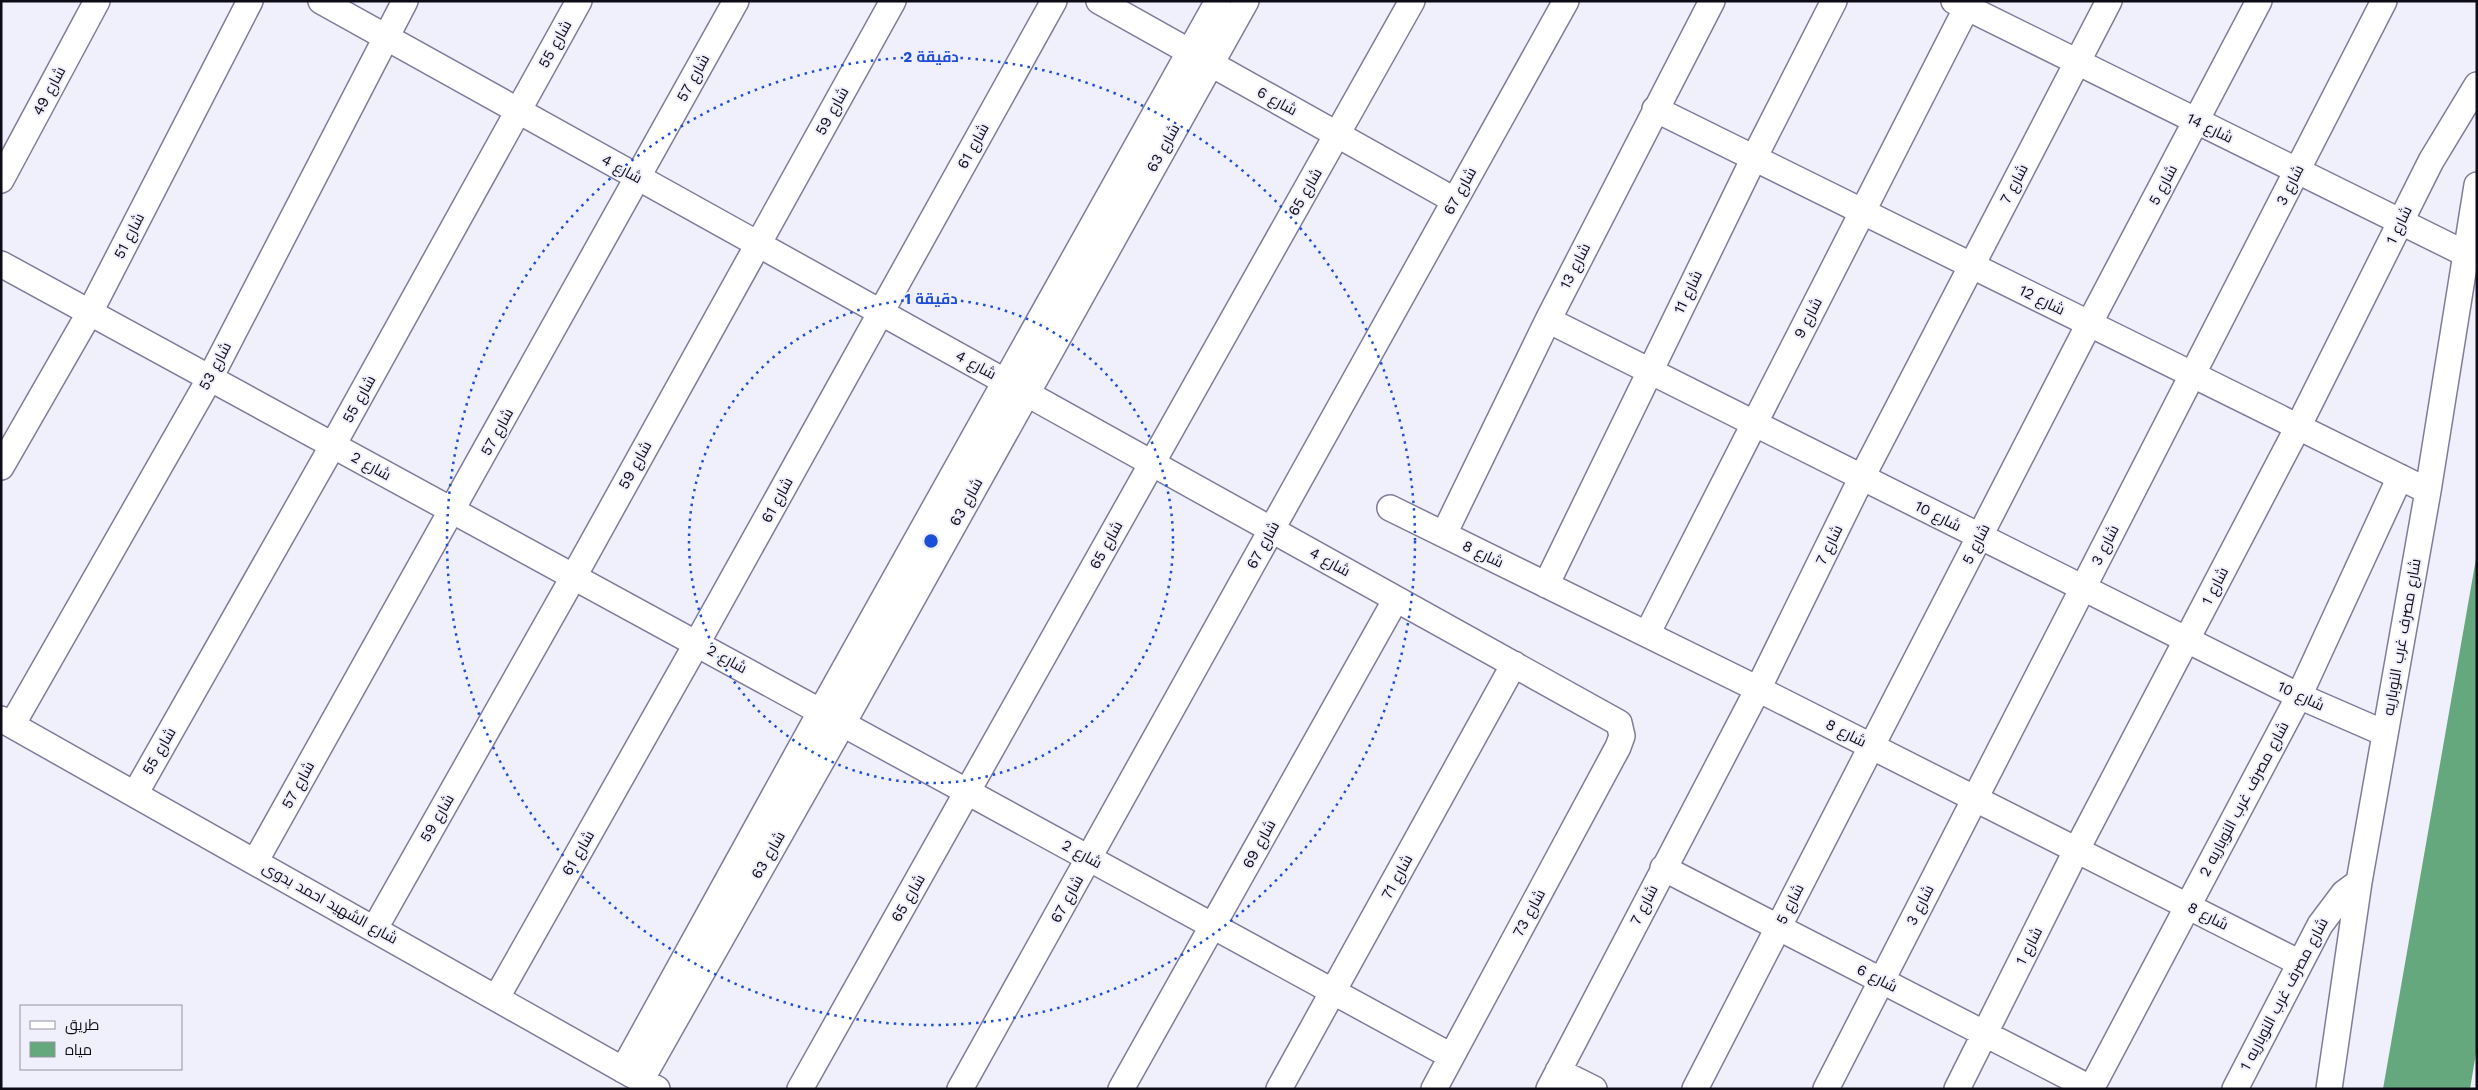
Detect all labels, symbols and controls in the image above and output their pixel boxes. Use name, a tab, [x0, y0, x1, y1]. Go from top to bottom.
street label: شارع 55	[535, 17, 577, 72]
text: 2 دقيقة	[903, 48, 959, 66]
street label: شارع 57	[673, 51, 715, 106]
street label: شارع 49	[29, 64, 71, 119]
street label: شارع 6	[1253, 83, 1300, 121]
street label: شارع 59	[811, 84, 854, 139]
street label: شارع 14	[2183, 109, 2236, 149]
street label: شارع 61	[953, 120, 995, 173]
street label: شارع 63	[1143, 121, 1185, 176]
street label: شارع 4	[598, 151, 645, 189]
street label: شارع 7	[1996, 161, 2034, 208]
street label: شارع 5	[2145, 162, 2183, 209]
street label: شارع 3	[2272, 162, 2310, 209]
street label: شارع 67	[1440, 164, 1482, 219]
street label: شارع 65	[1284, 165, 1328, 220]
street label: شارع 1	[2382, 203, 2418, 248]
street label: شارع 51	[110, 210, 150, 263]
street label: شارع 13	[1556, 240, 1596, 293]
street label: شارع 11	[1670, 267, 1708, 317]
street label: شارع 12	[2015, 281, 2068, 321]
text: 1 دقيقة	[904, 290, 958, 308]
street label: شارع 9	[1790, 295, 1828, 342]
street label: شارع 53	[195, 339, 237, 394]
street label: شارع 4	[952, 347, 999, 385]
street label: شارع 55	[339, 372, 381, 427]
street label: شارع 57	[477, 405, 519, 460]
street label: شارع 59	[614, 438, 657, 493]
street label: شارع 2	[347, 448, 394, 486]
street label: شارع 61	[757, 474, 799, 527]
street label: شارع 63	[946, 475, 988, 530]
street label: شارع 10	[1911, 497, 1964, 537]
street label: شارع 65	[1086, 518, 1128, 573]
street label: شارع 67	[1243, 518, 1285, 573]
street label: شارع 5	[1958, 521, 1996, 568]
street label: شارع 7	[1812, 522, 1848, 569]
street label: شارع 3	[2087, 522, 2125, 569]
centre of rings	[922, 532, 940, 550]
street label: شارع 8	[1459, 536, 1506, 573]
street label: شارع 4	[1306, 544, 1353, 582]
street label: شارع مصرف غرب النوباريه	[2379, 557, 2427, 717]
street label: شارع 1	[2198, 564, 2234, 609]
street label: شارع 2	[703, 641, 750, 679]
street label: شارع 10	[2274, 677, 2327, 716]
street label: شارع 8	[1822, 715, 1869, 753]
street label: شارع مصرف غرب النوباريه 2	[2195, 718, 2294, 880]
street label: شارع 55	[138, 724, 181, 779]
street label: شارع 57	[278, 758, 320, 813]
street label: شارع 59	[416, 791, 460, 846]
street label: شارع 69	[1238, 817, 1281, 872]
street label: شارع 61	[558, 827, 600, 880]
street label: شارع 63	[747, 828, 791, 883]
street label: شارع 2	[1058, 836, 1105, 874]
street label: شارع 71	[1377, 851, 1418, 904]
street label: شارع الشهيد احمد بدوى	[258, 858, 401, 949]
street label: شارع 65	[887, 871, 931, 926]
street label: شارع 67	[1047, 872, 1089, 927]
street label: شارع 5	[1772, 881, 1810, 928]
street label: شارع 7	[1626, 882, 1663, 929]
street label: شارع 3	[1902, 882, 1940, 929]
street label: شارع 73	[1509, 886, 1551, 941]
street label: شارع 8	[2184, 898, 2231, 936]
street label: شارع مصرف غرب النوباريه 1	[2236, 915, 2334, 1074]
street label: شارع 1	[2012, 924, 2048, 969]
street label: شارع 6	[1853, 960, 1900, 998]
legend	[20, 1005, 182, 1070]
text: طريق	[65, 1016, 99, 1035]
text: مياه	[65, 1041, 92, 1059]

